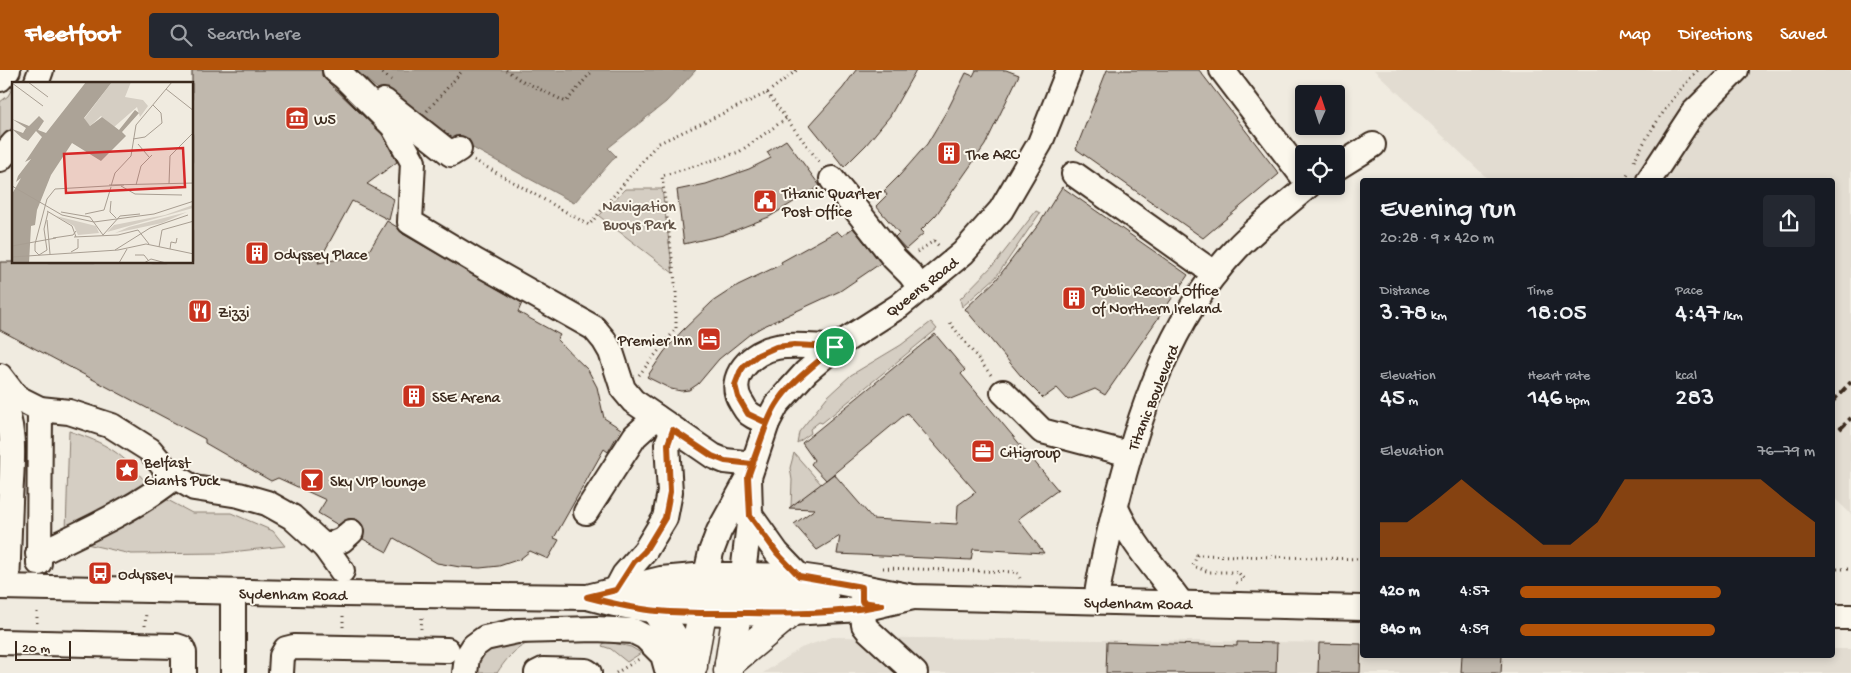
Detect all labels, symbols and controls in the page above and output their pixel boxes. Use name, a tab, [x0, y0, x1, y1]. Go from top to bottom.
search box	[149, 13, 499, 58]
text: Fleetfoot	[25, 21, 119, 50]
icon: search	[167, 21, 195, 49]
text: Search here	[207, 24, 301, 47]
text: Map	[1619, 25, 1651, 46]
text: Directions	[1679, 25, 1752, 46]
text: Saved	[1780, 25, 1826, 46]
inset map	[12, 82, 194, 264]
north arrow	[1295, 85, 1345, 135]
map controls	[1295, 85, 1345, 195]
museum icon: W5	[284, 105, 310, 131]
place label: W5	[314, 112, 336, 131]
building icon: The ARC	[936, 140, 962, 166]
button: locate	[1295, 145, 1345, 195]
place label: The ARC	[965, 147, 1021, 166]
place label: Titanic Quarter Post Office	[781, 186, 882, 223]
public building icon: Titanic Quarter Post Office	[752, 188, 778, 214]
text: Evening run	[1380, 194, 1516, 227]
button: share	[1763, 195, 1815, 247]
park label: Navigation Buoys Park	[602, 199, 677, 236]
text: 20:28 · 9 × 420 m	[1380, 230, 1494, 249]
building icon: Odyssey Place	[244, 240, 270, 266]
place label: Odyssey Place	[274, 247, 368, 266]
street label: Queens Road	[883, 253, 965, 323]
place label: Public Record Office of Northern Ireland	[1091, 283, 1223, 320]
text: Distance	[1380, 283, 1429, 300]
text: Time	[1528, 283, 1553, 300]
text: Pace	[1675, 283, 1703, 300]
building icon: Public Record Office of Northern Ireland	[1061, 285, 1087, 311]
restaurant icon: Zizzi	[187, 298, 213, 324]
text: 3.78	[1380, 300, 1428, 329]
text: 18:05	[1528, 300, 1587, 329]
text: 4:47	[1675, 300, 1720, 329]
place label: Zizzi	[218, 305, 249, 324]
text: km	[1428, 308, 1447, 325]
text: /km	[1720, 308, 1743, 325]
hotel icon: Premier Inn	[696, 326, 722, 352]
pin	[814, 326, 856, 368]
place label: Premier Inn	[617, 333, 692, 352]
icon: arrive	[821, 333, 849, 361]
street label: Titanic Boulevard	[1125, 341, 1186, 455]
text: Elevation	[1380, 368, 1436, 385]
text: Heart rate	[1528, 368, 1590, 385]
text: kcal	[1675, 368, 1697, 385]
building icon: SSE Arena	[401, 383, 427, 409]
text: 45	[1380, 385, 1405, 414]
text: 146	[1528, 385, 1562, 414]
text: 283	[1675, 385, 1714, 414]
place label: SSE Arena	[432, 390, 502, 409]
text: m	[1405, 393, 1418, 410]
text: bpm	[1562, 393, 1590, 410]
office icon: Citigroup	[970, 438, 996, 464]
text: Elevation	[1380, 443, 1444, 462]
text: 76–79 m	[1757, 443, 1815, 462]
place label: Citigroup	[1000, 445, 1061, 464]
place label: Belfast Giants Puck	[143, 455, 221, 492]
place icon: Belfast Giants Puck	[114, 457, 140, 483]
bar icon: Sky VIP lounge	[299, 467, 325, 493]
place label: Sky VIP lounge	[330, 474, 427, 493]
bus stop icon: Odyssey	[87, 560, 113, 586]
place label: Odyssey	[118, 567, 173, 586]
text: 420 m	[1380, 583, 1420, 602]
text: 4:57	[1460, 583, 1489, 602]
street label: Sydenham Road	[239, 586, 349, 607]
street label: Sydenham Road	[1084, 595, 1194, 616]
text: 840 m	[1380, 621, 1421, 640]
text: 4:59	[1460, 621, 1489, 640]
scale bar	[15, 638, 71, 661]
text: 20 m	[22, 641, 50, 658]

